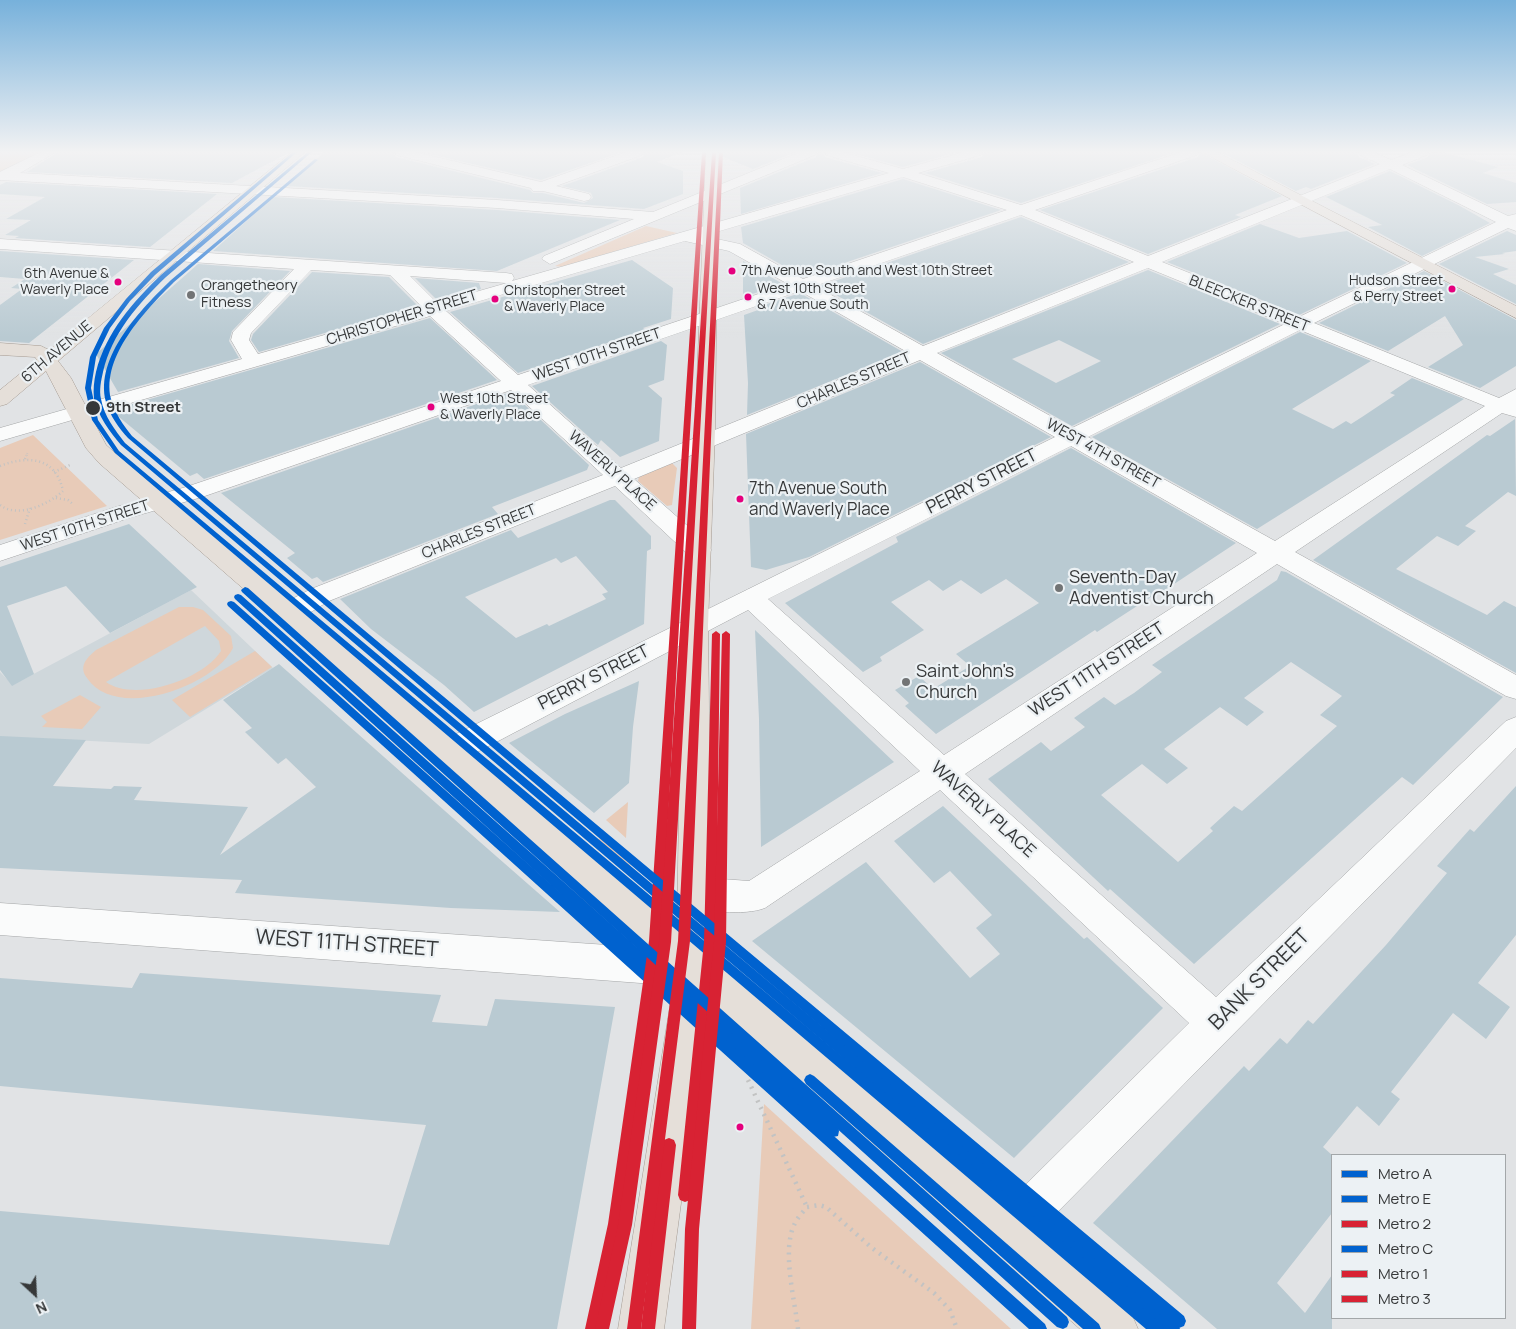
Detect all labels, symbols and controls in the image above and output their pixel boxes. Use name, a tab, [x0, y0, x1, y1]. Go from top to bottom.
place label: 7th Avenue South and West 10th Street	[741, 263, 993, 279]
place label: 6th Avenue & Waverly Place	[20, 266, 109, 298]
marker: 7th Avenue South and West 10th Street	[727, 266, 737, 276]
street label: BLEECKER STREET	[1186, 272, 1312, 336]
place label: Hudson Street & Perry Street	[1349, 273, 1443, 306]
marker: 6th Avenue & Waverly Place	[113, 277, 123, 287]
place label: Orangetheory Fitness	[201, 277, 298, 312]
place label: West 10th Street & 7 Avenue South	[757, 281, 869, 314]
place label: Christopher Street & Waverly Place	[504, 283, 625, 316]
marker: Hudson Street & Perry Street	[1447, 284, 1457, 294]
street label: CHRISTOPHER STREET	[324, 286, 480, 350]
marker: Orangetheory Fitness	[185, 289, 197, 301]
marker: West 10th Street & 7 Avenue South	[743, 292, 753, 302]
marker: Christopher Street & Waverly Place	[490, 294, 500, 304]
street label: 6TH AVENUE	[18, 317, 96, 387]
street label: WEST 10TH STREET	[531, 325, 663, 385]
street label: CHARLES STREET	[794, 349, 914, 413]
place label: West 10th Street & Waverly Place	[440, 391, 548, 424]
marker: 9th Street	[84, 399, 102, 417]
place label: 9th Street	[106, 399, 181, 417]
marker: West 10th Street & Waverly Place	[426, 402, 436, 412]
street label: WEST 4TH STREET	[1043, 415, 1163, 493]
street label: WAVERLY PLACE	[565, 427, 659, 515]
street label: PERRY STREET	[923, 445, 1041, 519]
place label: 7th Avenue South and Waverly Place	[749, 479, 890, 519]
marker: 7th Avenue South and Waverly Place	[735, 494, 745, 504]
street label: WEST 10TH STREET	[18, 497, 152, 555]
street label: CHARLES STREET	[419, 501, 539, 563]
place label: Seventh-Day Adventist Church	[1069, 567, 1214, 610]
marker: Seventh-Day Adventist Church	[1053, 582, 1065, 594]
street label: WEST 11TH STREET	[1025, 618, 1169, 722]
street label: PERRY STREET	[535, 641, 653, 715]
place label: Saint John's Church	[916, 661, 1014, 704]
marker: Saint John's Church	[900, 676, 912, 688]
street label: WAVERLY PLACE	[926, 757, 1040, 863]
street label: BANK STREET	[1204, 924, 1316, 1036]
street label: WEST 11TH STREET	[255, 925, 439, 963]
unlabelled marker	[735, 1122, 745, 1132]
legend	[1331, 1154, 1506, 1319]
text: Metro A	[1378, 1163, 1432, 1184]
text: Metro E	[1378, 1188, 1431, 1209]
text: Metro 2	[1378, 1213, 1431, 1234]
text: Metro C	[1378, 1238, 1433, 1259]
text: Metro 1	[1378, 1263, 1428, 1284]
north arrow	[10, 1269, 60, 1319]
text: Metro 3	[1378, 1288, 1431, 1309]
text: N	[33, 1297, 50, 1319]

